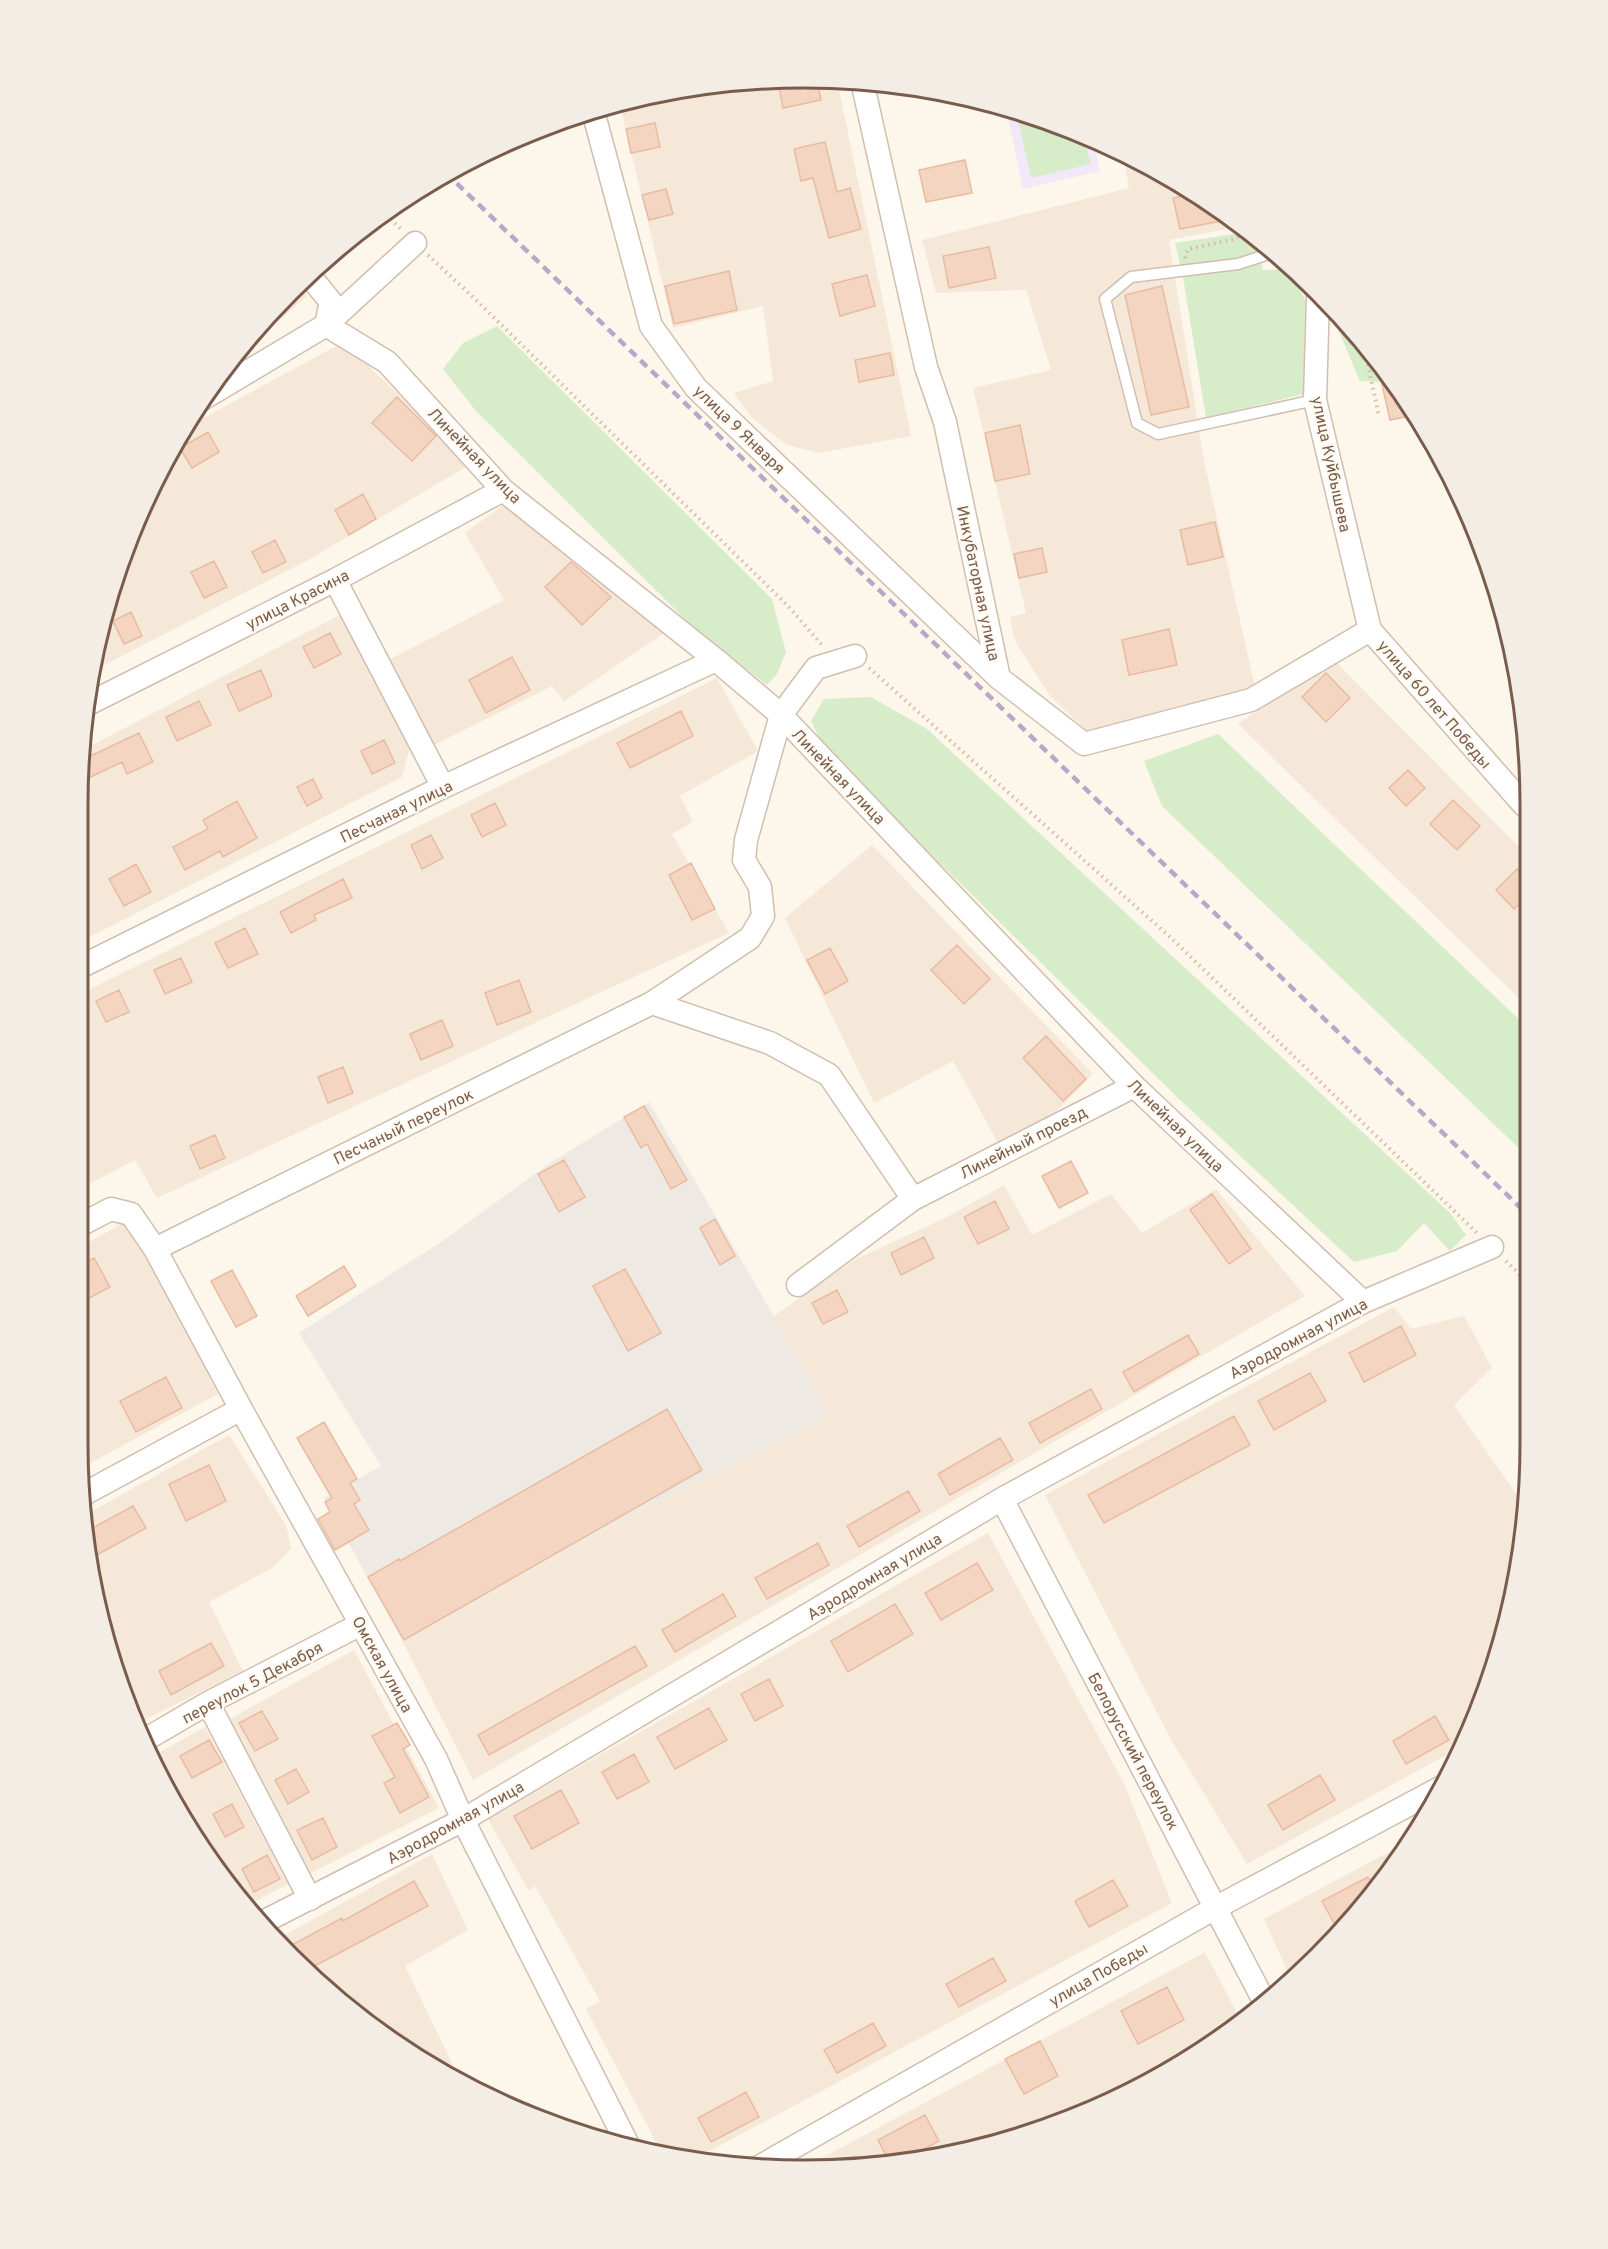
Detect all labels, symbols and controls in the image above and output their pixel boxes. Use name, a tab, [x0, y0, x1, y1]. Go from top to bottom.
street label: улица 9 Января	[689, 382, 789, 479]
street label: улица Куйбышева	[1306, 395, 1354, 534]
street label: Линейная улица	[422, 404, 525, 509]
street label: Инкубаторная улица	[951, 504, 1003, 663]
street label: улица Красина	[243, 566, 353, 635]
street label: улица 60 лет Победы	[1372, 637, 1495, 774]
street label: Линейная улица	[786, 725, 889, 830]
street label: Песчаная улица	[337, 777, 456, 849]
street label: Линейная улица	[1122, 1075, 1227, 1178]
street label: Песчаный переулок	[331, 1085, 477, 1170]
street label: Линейный проезд	[957, 1103, 1091, 1185]
street label: Аэродромная улица	[1226, 1295, 1371, 1385]
street label: Аэродромная улица	[804, 1530, 946, 1626]
street label: Омская улица	[347, 1613, 416, 1717]
street label: переулок 5 Декабря	[179, 1638, 327, 1729]
street label: Белорусский переулок	[1082, 1670, 1182, 1834]
street label: Аэродромная улица	[384, 1778, 528, 1870]
street label: улица Победы	[1046, 1939, 1152, 2012]

